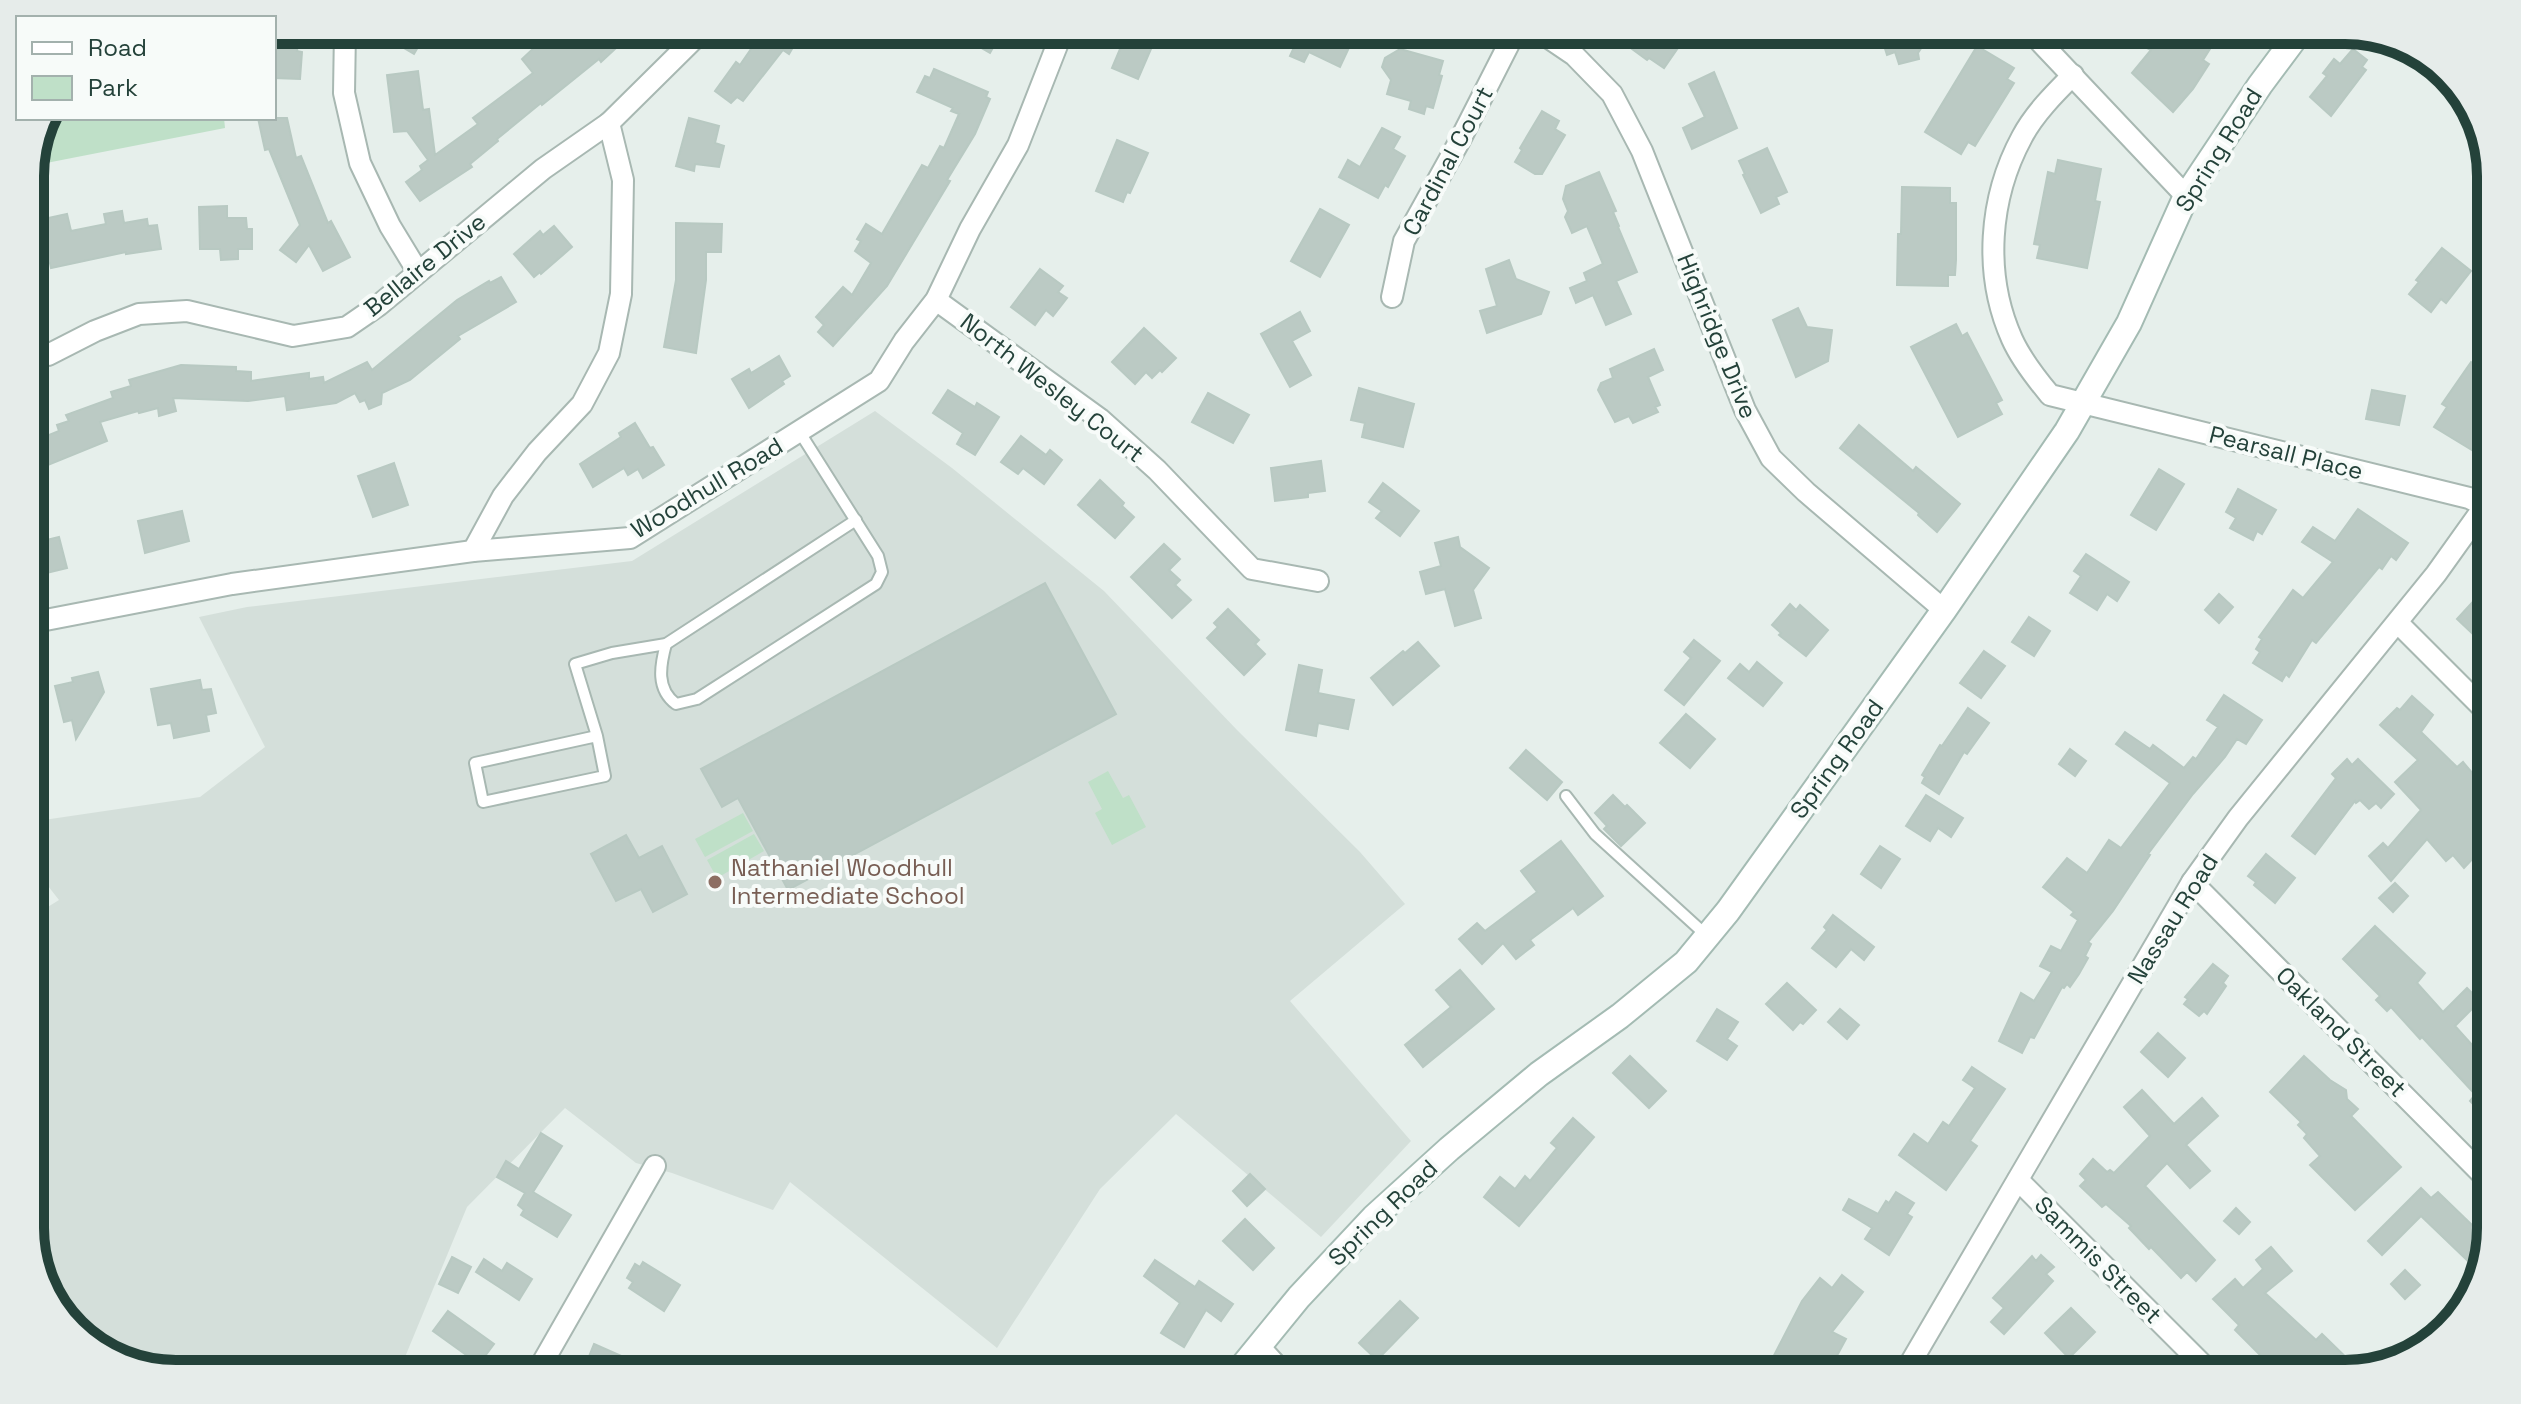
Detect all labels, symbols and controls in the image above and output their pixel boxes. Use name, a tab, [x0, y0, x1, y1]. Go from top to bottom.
legend	[16, 16, 276, 120]
text: Road	[88, 32, 147, 63]
text: Park	[88, 72, 138, 103]
street label: Cardinal Court	[1395, 81, 1500, 241]
street label: Spring Road	[2168, 82, 2269, 217]
street label: Bellaire Drive	[357, 206, 492, 323]
street label: Highridge Drive	[1670, 249, 1765, 423]
street label: North Wesley Court	[954, 306, 1151, 469]
street label: Pearsall Place	[2206, 418, 2366, 487]
street label: Woodhull Road	[625, 430, 788, 545]
street label: Spring Road	[1783, 693, 1890, 825]
street label: Nassau Road	[2120, 848, 2225, 990]
place label: Nathaniel Woodhull Intermediate School	[731, 852, 965, 911]
marker: Nathaniel Woodhull Intermediate School	[706, 873, 724, 891]
street label: Oakland Street	[2270, 960, 2413, 1103]
street label: Spring Road	[1321, 1153, 1444, 1273]
street label: Sammis Street	[2028, 1189, 2169, 1330]

